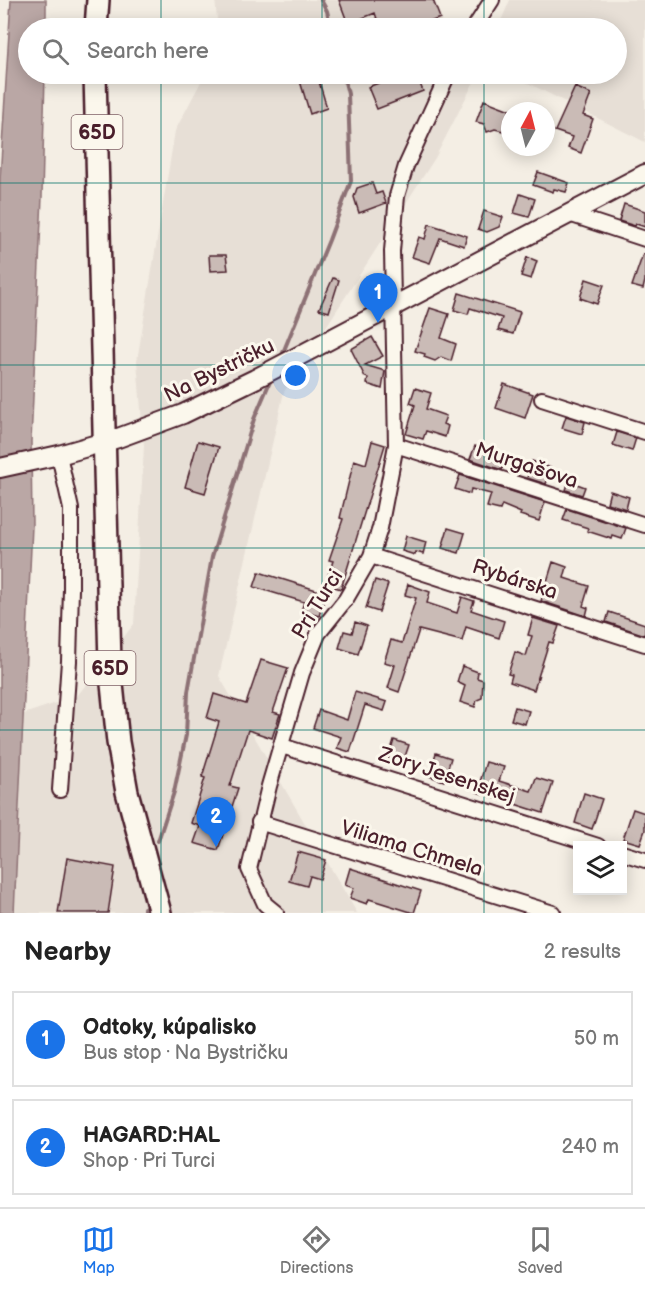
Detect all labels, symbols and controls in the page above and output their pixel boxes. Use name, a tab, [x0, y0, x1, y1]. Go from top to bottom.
search box	[18, 18, 627, 84]
icon: search	[39, 35, 72, 68]
text: Search here	[87, 38, 209, 65]
north arrow	[501, 102, 555, 156]
road number: 65D	[72, 115, 122, 149]
pin: 1	[358, 274, 398, 323]
street label: Na Bystričku	[160, 333, 278, 408]
your location	[281, 361, 310, 390]
street label: Murgašova	[472, 437, 581, 494]
street label: Rybárska	[469, 554, 561, 605]
street label: Pri Turci	[286, 565, 348, 643]
road number: 65D	[84, 651, 136, 685]
street label: Zory Jesenskej	[375, 741, 518, 809]
pin: 2	[196, 798, 236, 847]
street label: Viliama Chmela	[338, 815, 486, 882]
map controls	[573, 841, 627, 895]
button: layers	[573, 841, 627, 895]
text: Nearby	[24, 937, 111, 968]
text: 2 results	[544, 940, 621, 964]
text: Odtoky, kúpalisko	[83, 1014, 257, 1041]
text: 1	[41, 1027, 50, 1051]
text: 50 m	[574, 1027, 619, 1051]
text: Bus stop · Na Bystričku	[83, 1041, 288, 1065]
text: HAGARD:HAL	[83, 1122, 220, 1149]
text: 2	[40, 1135, 51, 1159]
text: 240 m	[562, 1135, 619, 1159]
text: Shop · Pri Turci	[83, 1149, 215, 1173]
tab: Map	[82, 1223, 115, 1278]
tab: Directions	[280, 1223, 353, 1278]
tab: Saved	[518, 1223, 563, 1278]

